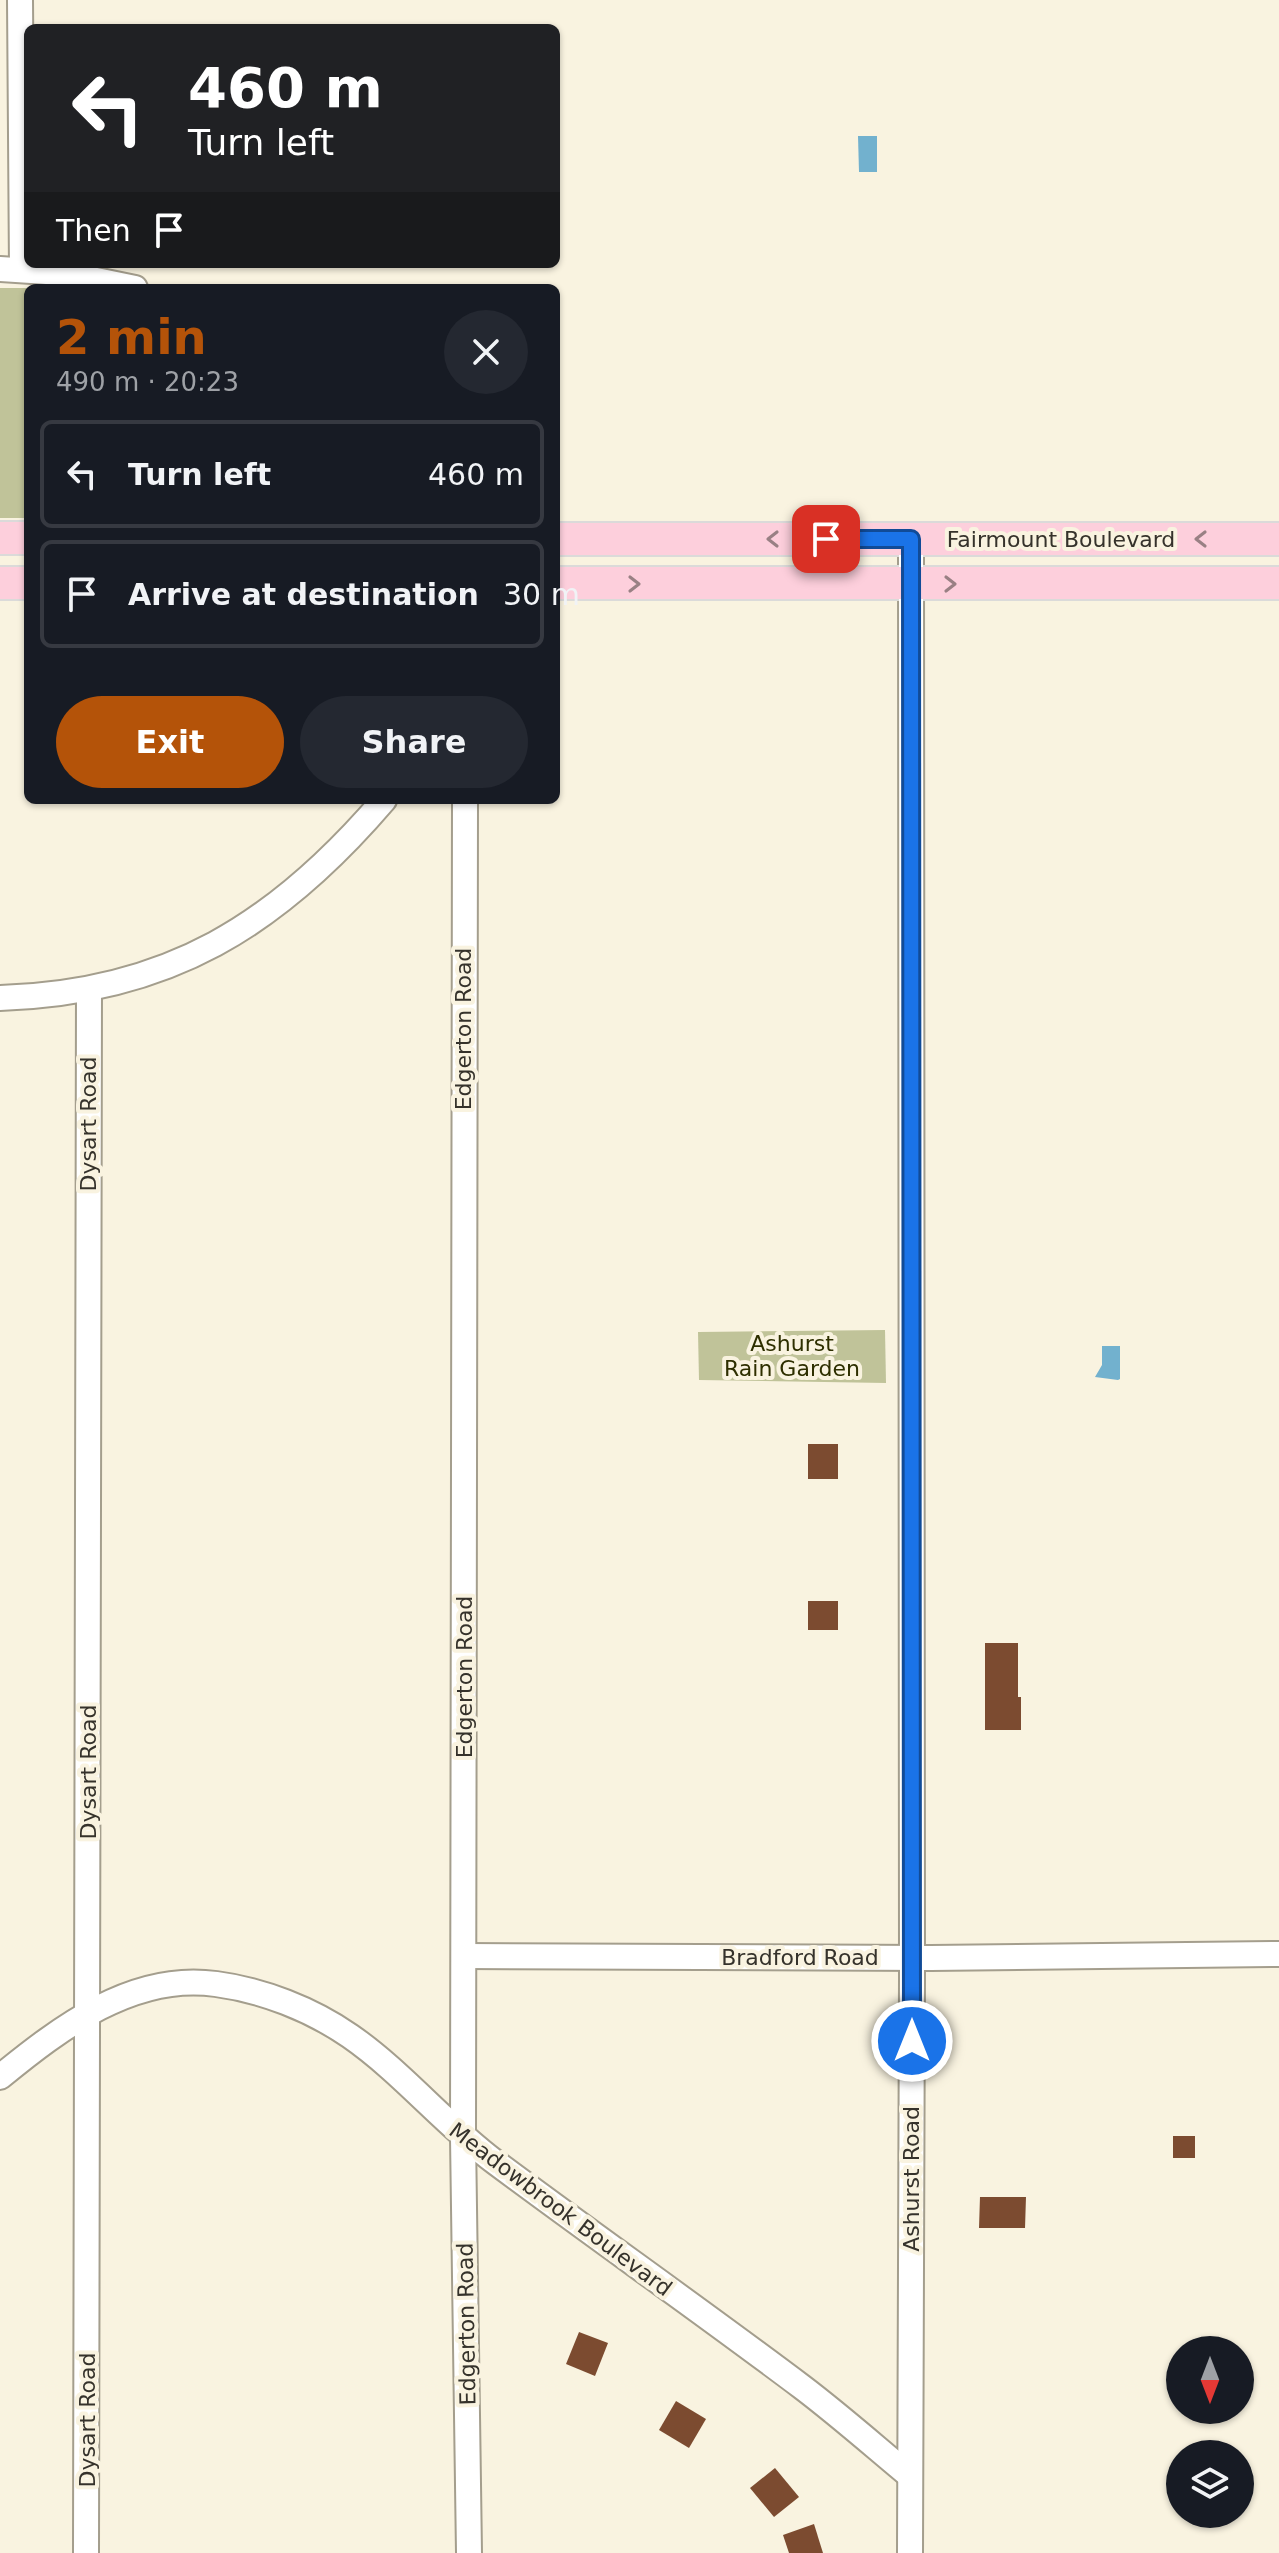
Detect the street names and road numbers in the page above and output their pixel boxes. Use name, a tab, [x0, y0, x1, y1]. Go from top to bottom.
street label: Fairmount Boulevard	[947, 527, 1175, 552]
street label: Edgerton Road	[451, 948, 476, 1110]
street label: Dysart Road	[76, 1057, 101, 1191]
street label: Edgerton Road	[452, 1596, 477, 1758]
street label: Dysart Road	[76, 1705, 101, 1839]
street label: Bradford Road	[721, 1945, 879, 1970]
street label: Ashurst Road	[899, 2106, 924, 2252]
street label: Meadowbrook Boulevard	[445, 2118, 677, 2301]
street label: Edgerton Road	[453, 2242, 480, 2406]
street label: Dysart Road	[75, 2353, 100, 2487]

